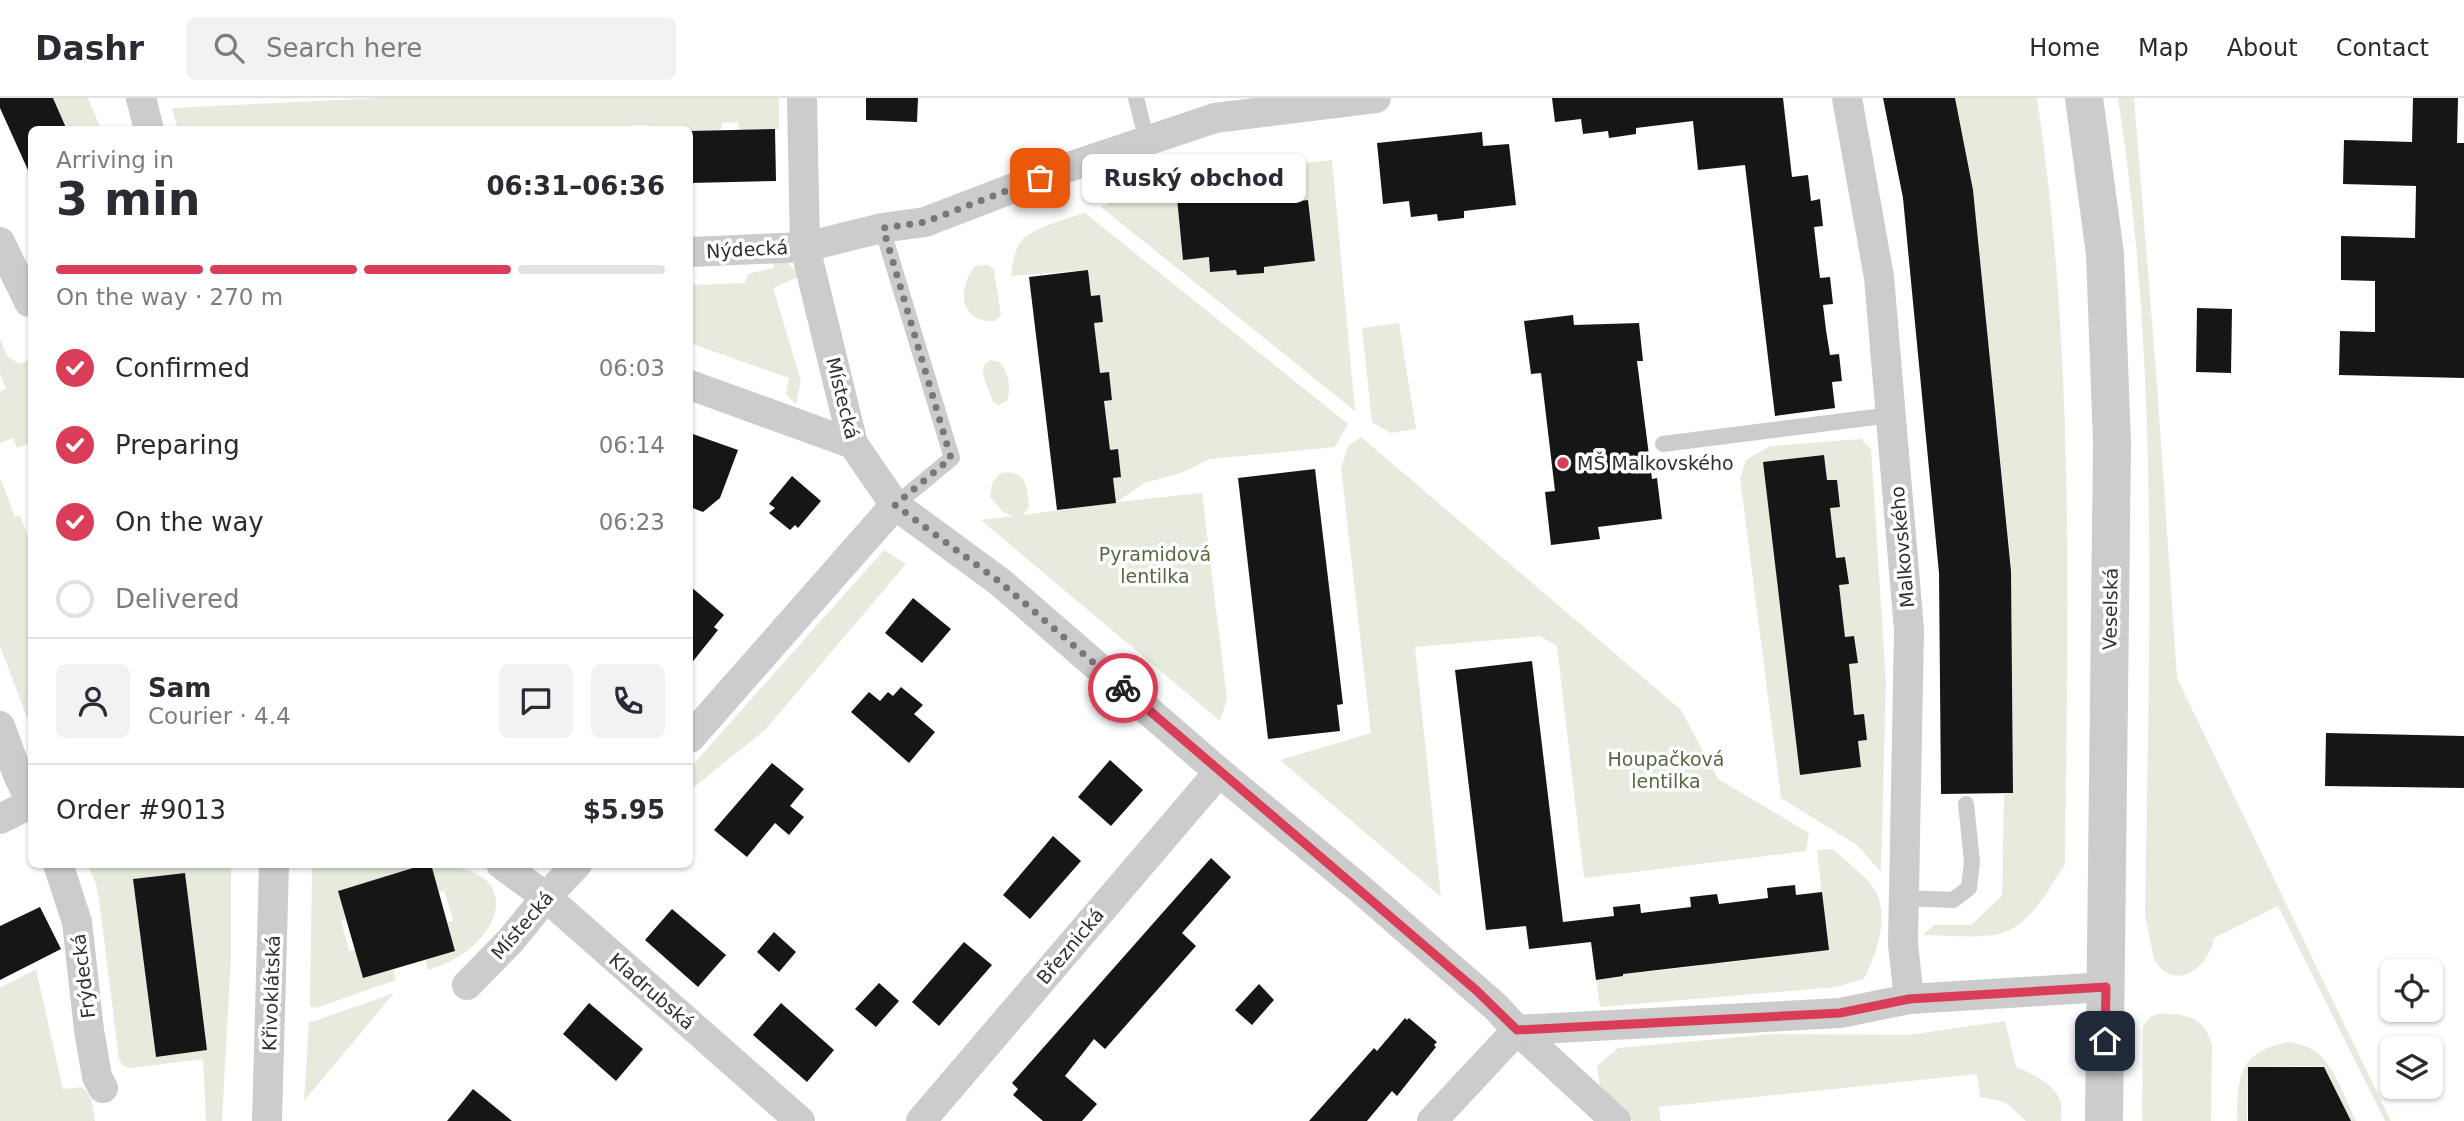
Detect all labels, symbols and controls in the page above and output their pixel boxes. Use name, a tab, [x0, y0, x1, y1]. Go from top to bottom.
search box	[186, 17, 676, 80]
text: Dashr	[35, 29, 144, 68]
icon: search	[210, 29, 248, 67]
text: Search here	[266, 33, 422, 63]
text: Home	[2029, 34, 2100, 62]
text: Map	[2138, 34, 2189, 62]
text: About	[2227, 34, 2298, 62]
text: Contact	[2336, 34, 2429, 62]
text: Arriving in	[56, 147, 174, 173]
pin	[1010, 148, 1070, 208]
callout: Ruský obchod	[1082, 154, 1306, 202]
icon: bag	[1021, 159, 1059, 197]
text: Ruský obchod	[1104, 165, 1284, 191]
text: 06:31–06:36	[486, 171, 665, 201]
text: 3 min	[56, 172, 200, 226]
street label: Nýdecká	[705, 236, 789, 262]
text: On the way · 270 m	[56, 284, 283, 310]
icon: check	[56, 349, 94, 387]
text: Confirmed	[115, 353, 250, 383]
text: 06:03	[599, 355, 665, 381]
street label: Místecká	[822, 355, 864, 441]
icon: check	[56, 426, 94, 464]
text: Preparing	[115, 430, 240, 460]
text: 06:14	[599, 432, 665, 458]
place label: MŠ Malkovského	[1577, 451, 1734, 474]
marker: MŠ Malkovského	[1555, 455, 1571, 471]
street label: Malkovského	[1886, 485, 1918, 609]
icon: check	[56, 503, 94, 541]
text: On the way	[115, 507, 264, 537]
text: 06:23	[599, 509, 665, 535]
park label: Pyramidová lentilka	[1099, 543, 1211, 587]
street label: Veselská	[2098, 568, 2122, 650]
text: Delivered	[115, 584, 239, 614]
courier	[1088, 653, 1158, 723]
button: person	[56, 664, 130, 738]
button: chat	[499, 664, 573, 738]
button: phone	[591, 664, 665, 738]
icon: bike	[1104, 669, 1142, 707]
text: Sam	[148, 673, 211, 703]
text: Courier · 4.4	[148, 703, 291, 729]
park label: Houpačková lentilka	[1608, 748, 1724, 792]
text: Order #9013	[56, 795, 226, 825]
text: $5.95	[583, 795, 665, 825]
street label: Místecká	[486, 886, 558, 964]
street label: Březnická	[1032, 904, 1108, 988]
street label: Frýdecká	[67, 932, 99, 1020]
street label: Křivoklátská	[258, 935, 284, 1051]
street label: Kladrubská	[605, 948, 699, 1034]
map controls	[2380, 959, 2443, 1099]
button: locate	[2380, 959, 2443, 1022]
pin	[2075, 1011, 2135, 1071]
icon: home	[2086, 1022, 2124, 1060]
button: layers	[2380, 1036, 2443, 1099]

